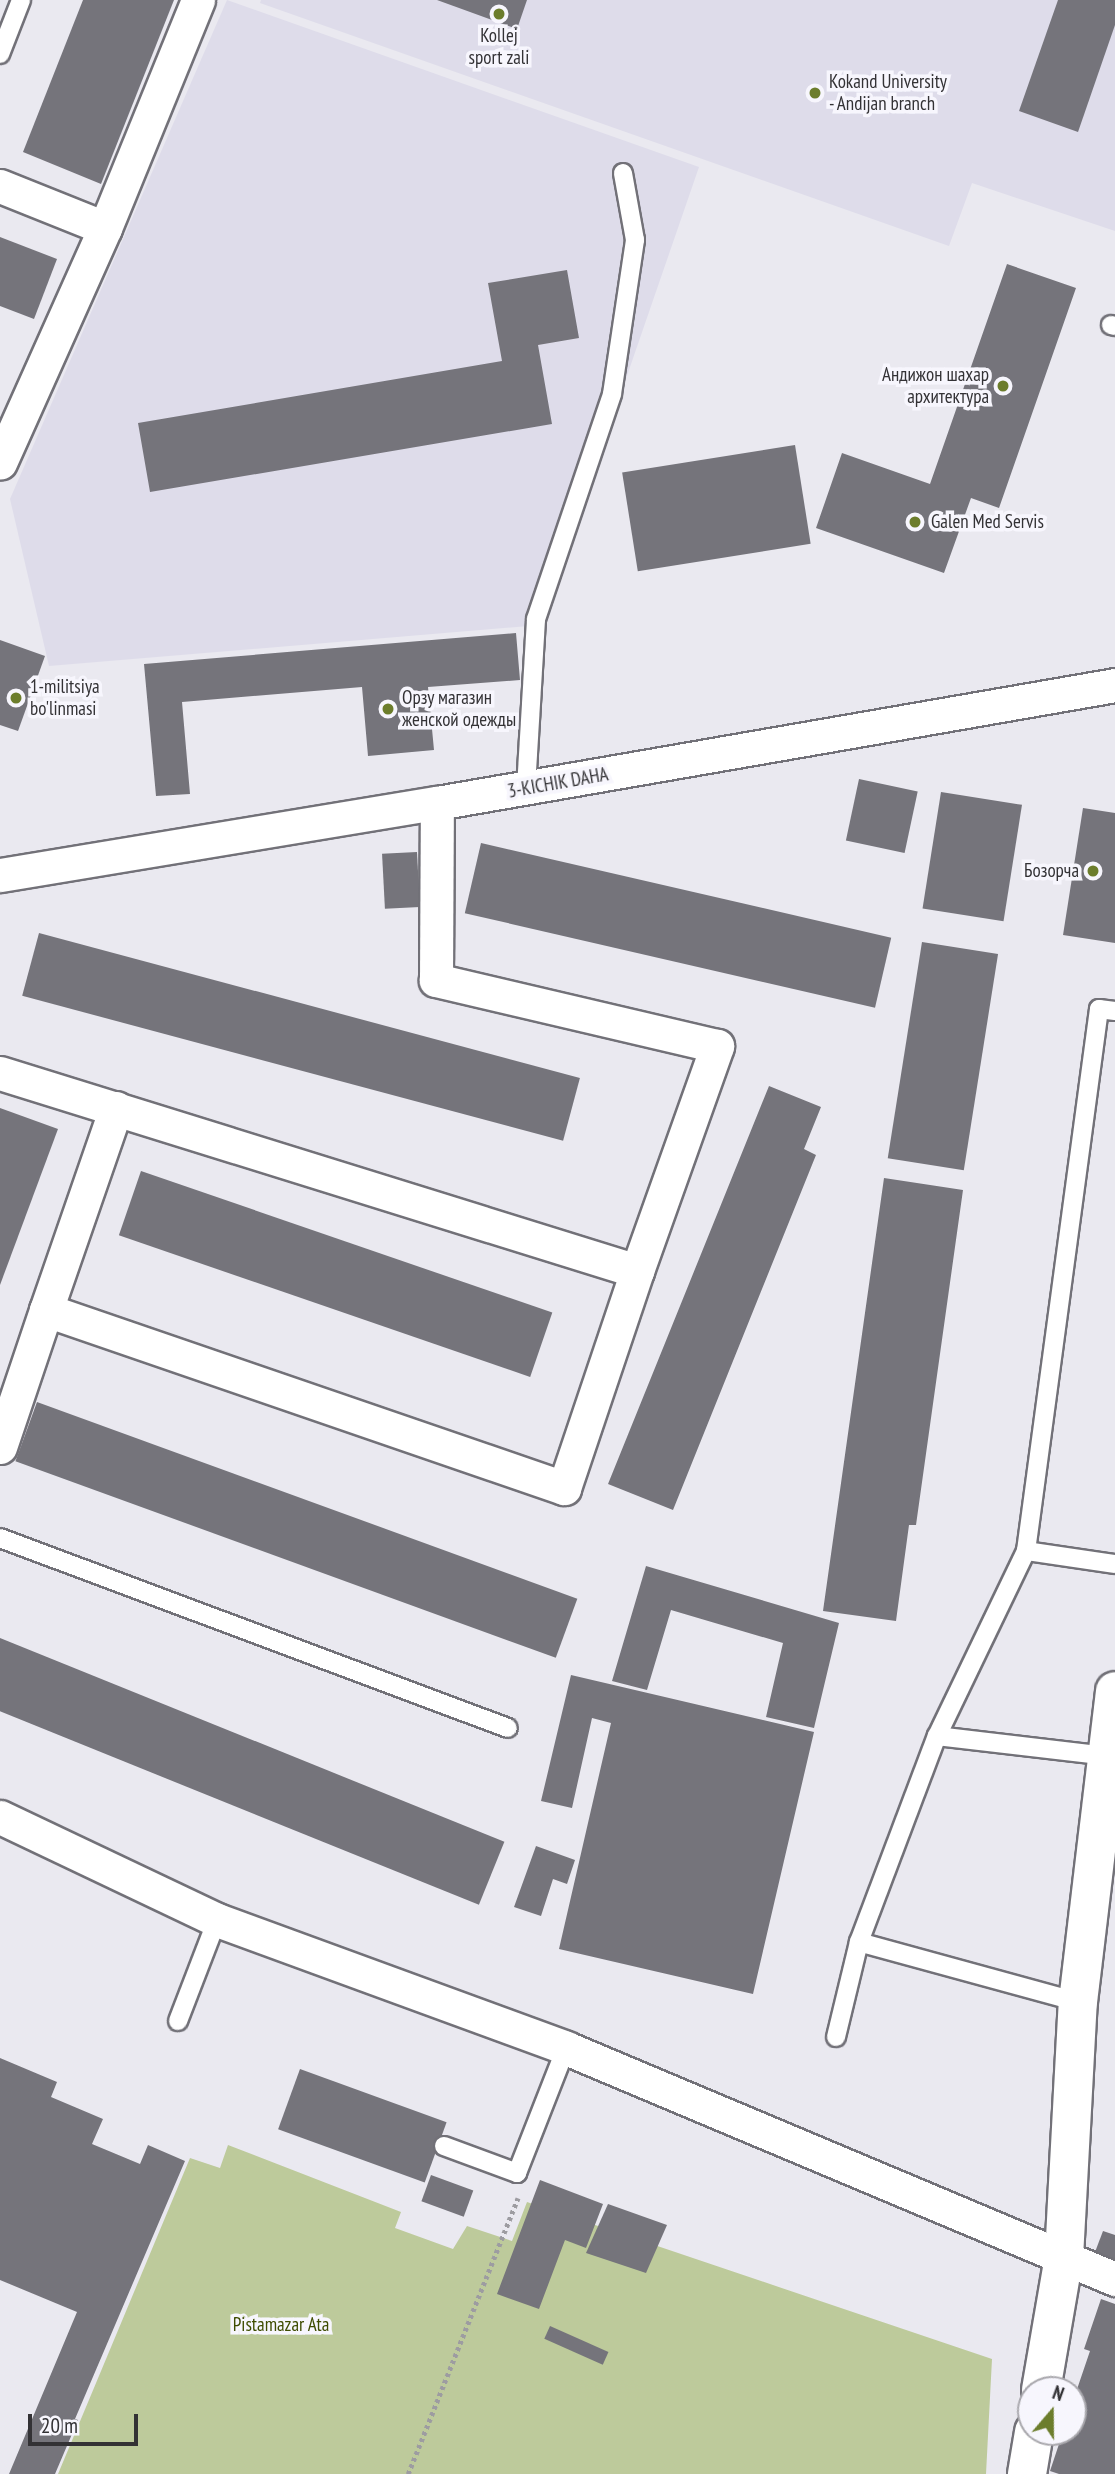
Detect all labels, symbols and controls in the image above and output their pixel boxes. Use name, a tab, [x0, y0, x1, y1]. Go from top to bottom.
marker: Kollej sport zali	[491, 6, 507, 22]
place label: Kollej sport zali	[469, 25, 529, 69]
place label: Kokand University - Andijan branch	[829, 71, 947, 115]
marker: Kokand University - Andijan branch	[807, 85, 823, 101]
place label: Андижон шахар архитектура	[882, 364, 989, 408]
marker: Андижон шахар архитектура	[995, 378, 1011, 394]
place label: Galen Med Servis	[931, 511, 1044, 533]
marker: Galen Med Servis	[905, 512, 925, 532]
place label: 1-militsiya bo'linmasi	[30, 676, 100, 720]
place label: Орзу магазин женской одежды	[402, 687, 516, 731]
marker: 1-militsiya bo'linmasi	[8, 690, 24, 706]
marker: Орзу магазин женской одежды	[380, 701, 396, 717]
street label: 3-KICHIK DAHA	[506, 763, 610, 803]
place label: Бозорча	[1024, 860, 1079, 882]
marker: Бозорча	[1085, 863, 1101, 879]
park label: Pistamazar Ata	[232, 2314, 330, 2336]
north arrow	[1017, 2376, 1087, 2446]
text: N	[1050, 2380, 1067, 2406]
scale bar	[32, 2400, 142, 2444]
text: 20 m	[41, 2412, 78, 2439]

